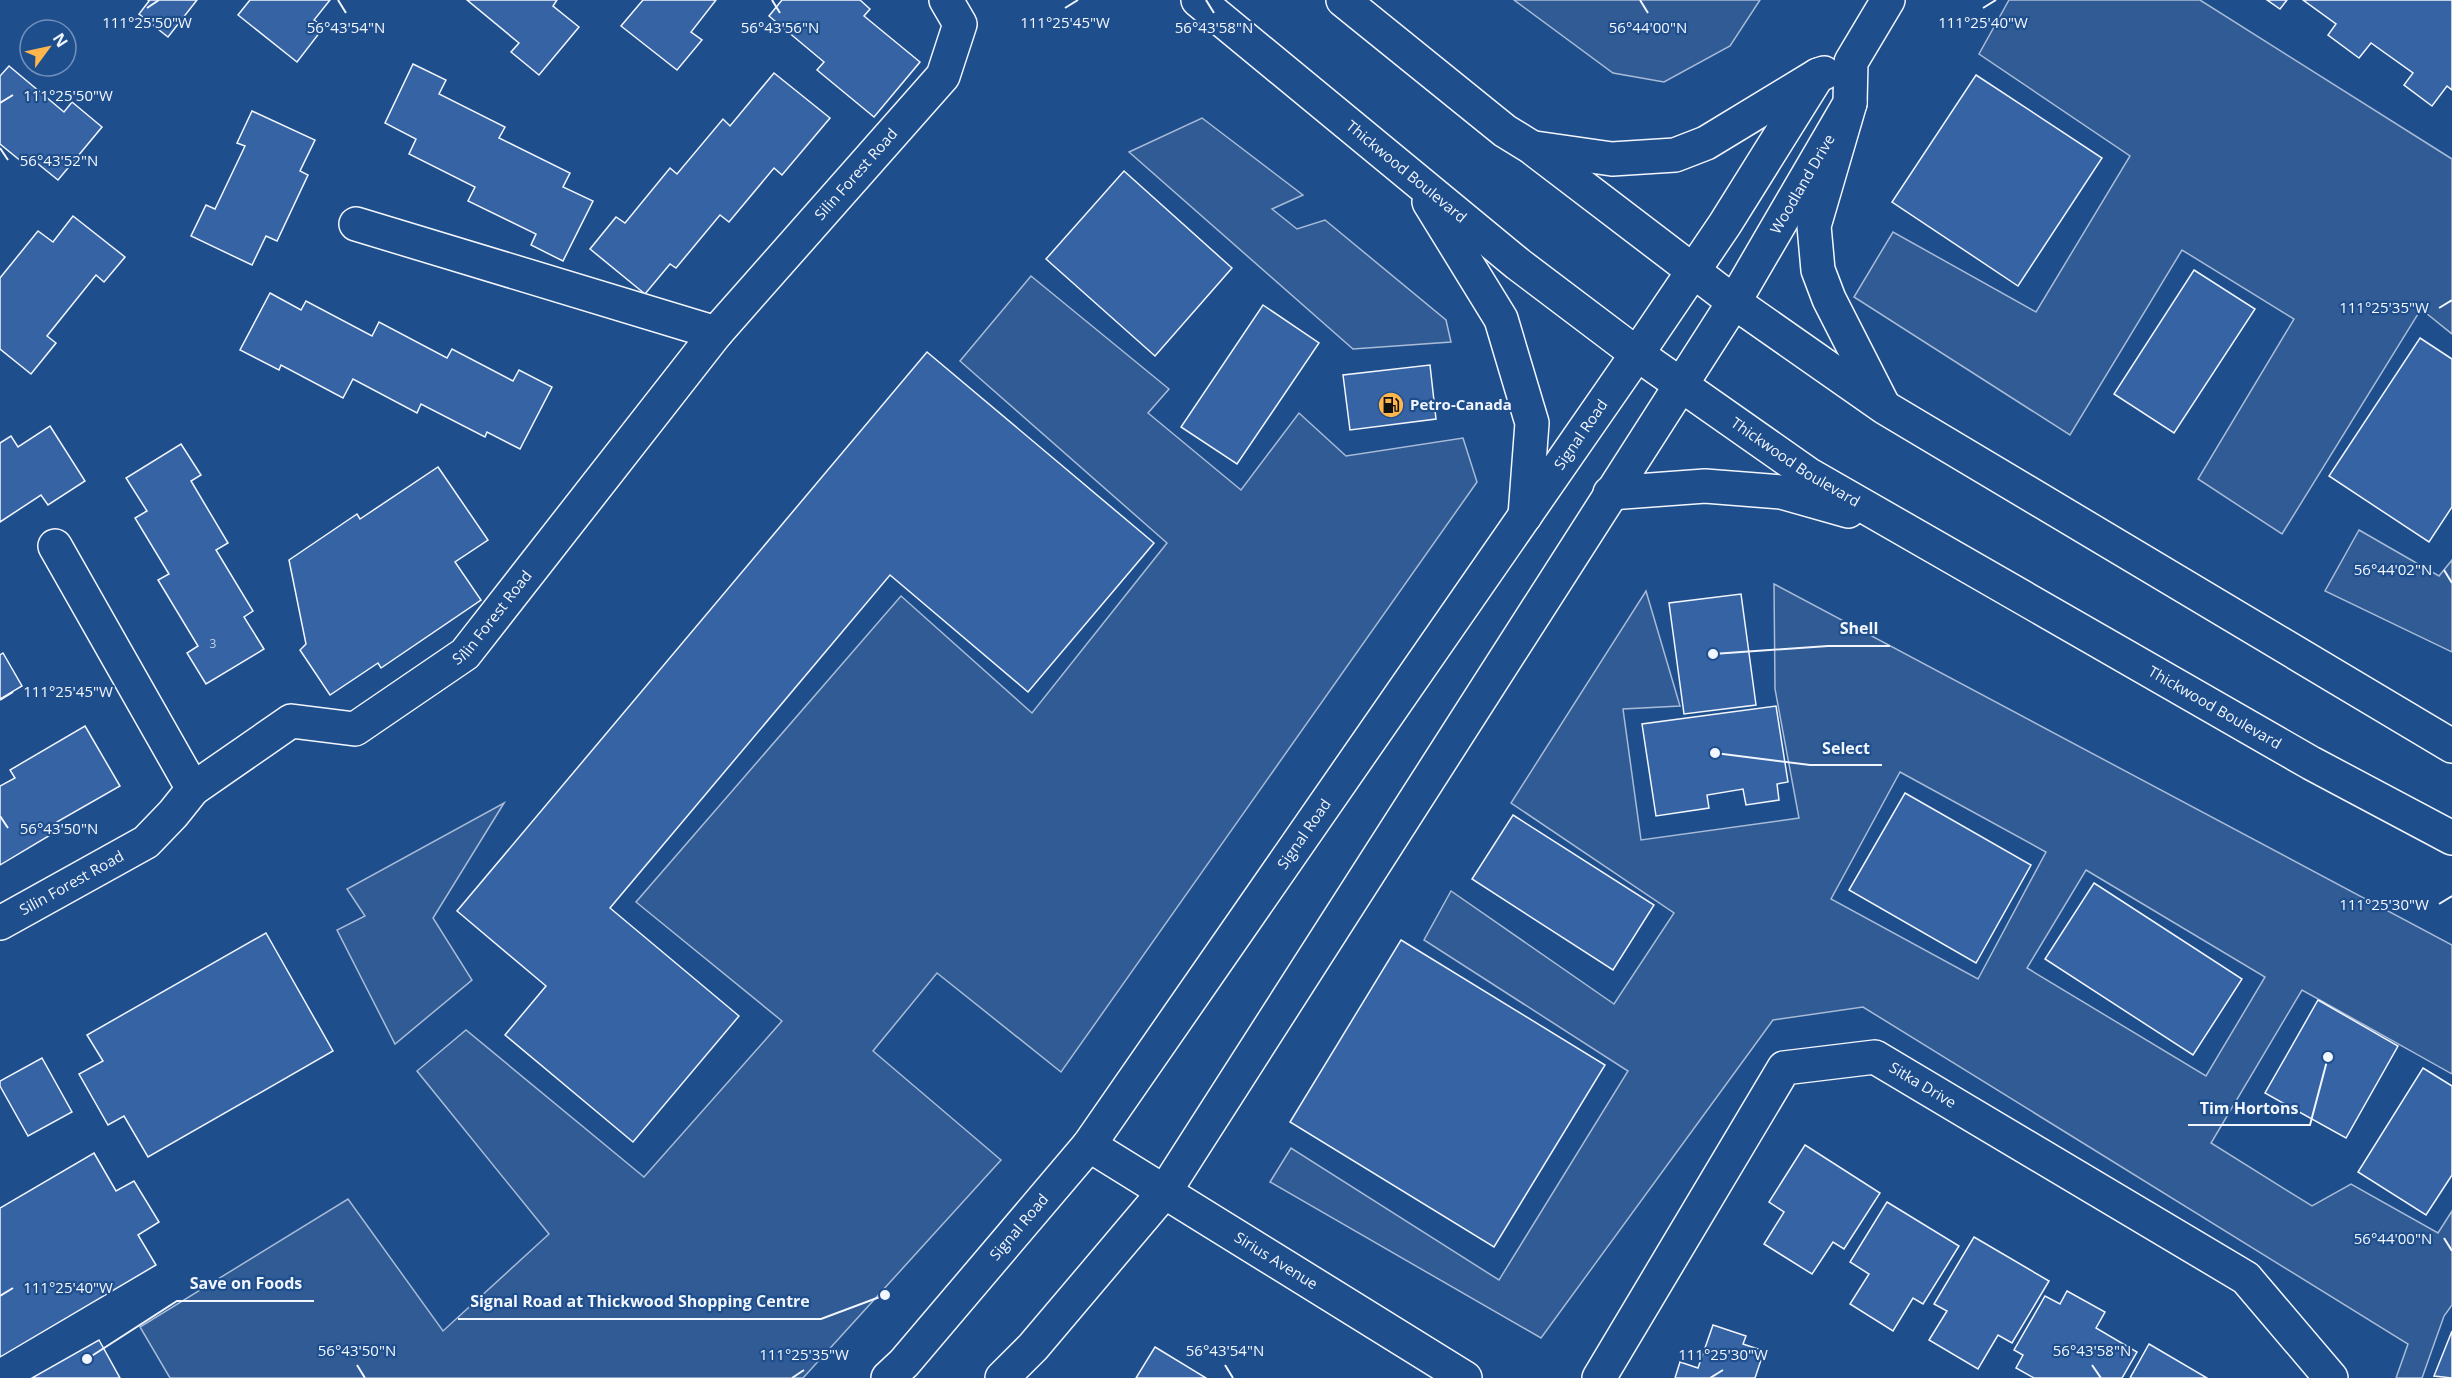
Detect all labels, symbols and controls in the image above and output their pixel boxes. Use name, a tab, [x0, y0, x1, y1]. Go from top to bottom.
text: 111°25'50"W	[102, 12, 192, 32]
text: 111°25'45"W	[1020, 12, 1110, 32]
text: 111°25'40"W	[1938, 12, 2028, 32]
text: 56°43'54"N	[307, 17, 385, 37]
text: 56°43'56"N	[741, 17, 819, 37]
text: 56°43'58"N	[1175, 17, 1253, 37]
text: 56°44'00"N	[1609, 17, 1687, 37]
north arrow	[18, 18, 78, 78]
text: N	[48, 28, 73, 51]
text: 111°25'50"W	[23, 85, 113, 105]
street label: Thickwood Boulevard	[1343, 115, 1471, 227]
street label: Silin Forest Road	[809, 123, 901, 224]
street label: Woodland Drive	[1765, 130, 1839, 237]
text: 56°43'52"N	[20, 150, 98, 170]
text: 111°25'35"W	[2339, 297, 2429, 317]
fuel station icon: Petro-Canada	[1376, 390, 1406, 420]
place label: Petro-Canada	[1410, 394, 1512, 414]
street label: Signal Road	[1549, 395, 1612, 473]
street label: Thickwood Boulevard	[1727, 412, 1864, 511]
text: 56°44'02"N	[2354, 559, 2432, 579]
street label: Silin Forest Road	[448, 566, 536, 669]
callout: Shell	[1828, 612, 1890, 646]
text: Shell	[1840, 617, 1878, 639]
house number: 3	[210, 635, 217, 652]
street label: Thickwood Boulevard	[2145, 661, 2285, 753]
text: 111°25'45"W	[23, 681, 113, 701]
callout: Select	[1810, 731, 1882, 765]
text: Select	[1822, 737, 1870, 759]
street label: Signal Road	[1272, 794, 1335, 873]
text: 56°43'50"N	[20, 818, 98, 838]
street label: Silin Forest Road	[15, 845, 127, 919]
text: 111°25'30"W	[2339, 894, 2429, 914]
street label: Sitka Drive	[1886, 1057, 1960, 1112]
callout: Tim Hortons	[2188, 1091, 2310, 1125]
text: Tim Hortons	[2200, 1097, 2298, 1119]
street label: Signal Road	[985, 1189, 1052, 1264]
street label: Sirius Avenue	[1231, 1227, 1322, 1293]
text: 56°44'00"N	[2354, 1228, 2432, 1248]
callout: Save on Foods	[177, 1267, 314, 1301]
text: Save on Foods	[190, 1272, 302, 1294]
text: 111°25'40"W	[23, 1277, 113, 1297]
callout: Signal Road at Thickwood Shopping Centre	[458, 1285, 821, 1319]
text: Signal Road at Thickwood Shopping Centre	[470, 1290, 810, 1312]
text: 56°43'50"N	[318, 1340, 396, 1360]
text: 56°43'54"N	[1186, 1340, 1264, 1360]
text: 56°43'58"N	[2053, 1340, 2131, 1360]
text: 111°25'35"W	[759, 1344, 849, 1364]
text: 111°25'30"W	[1678, 1344, 1768, 1364]

